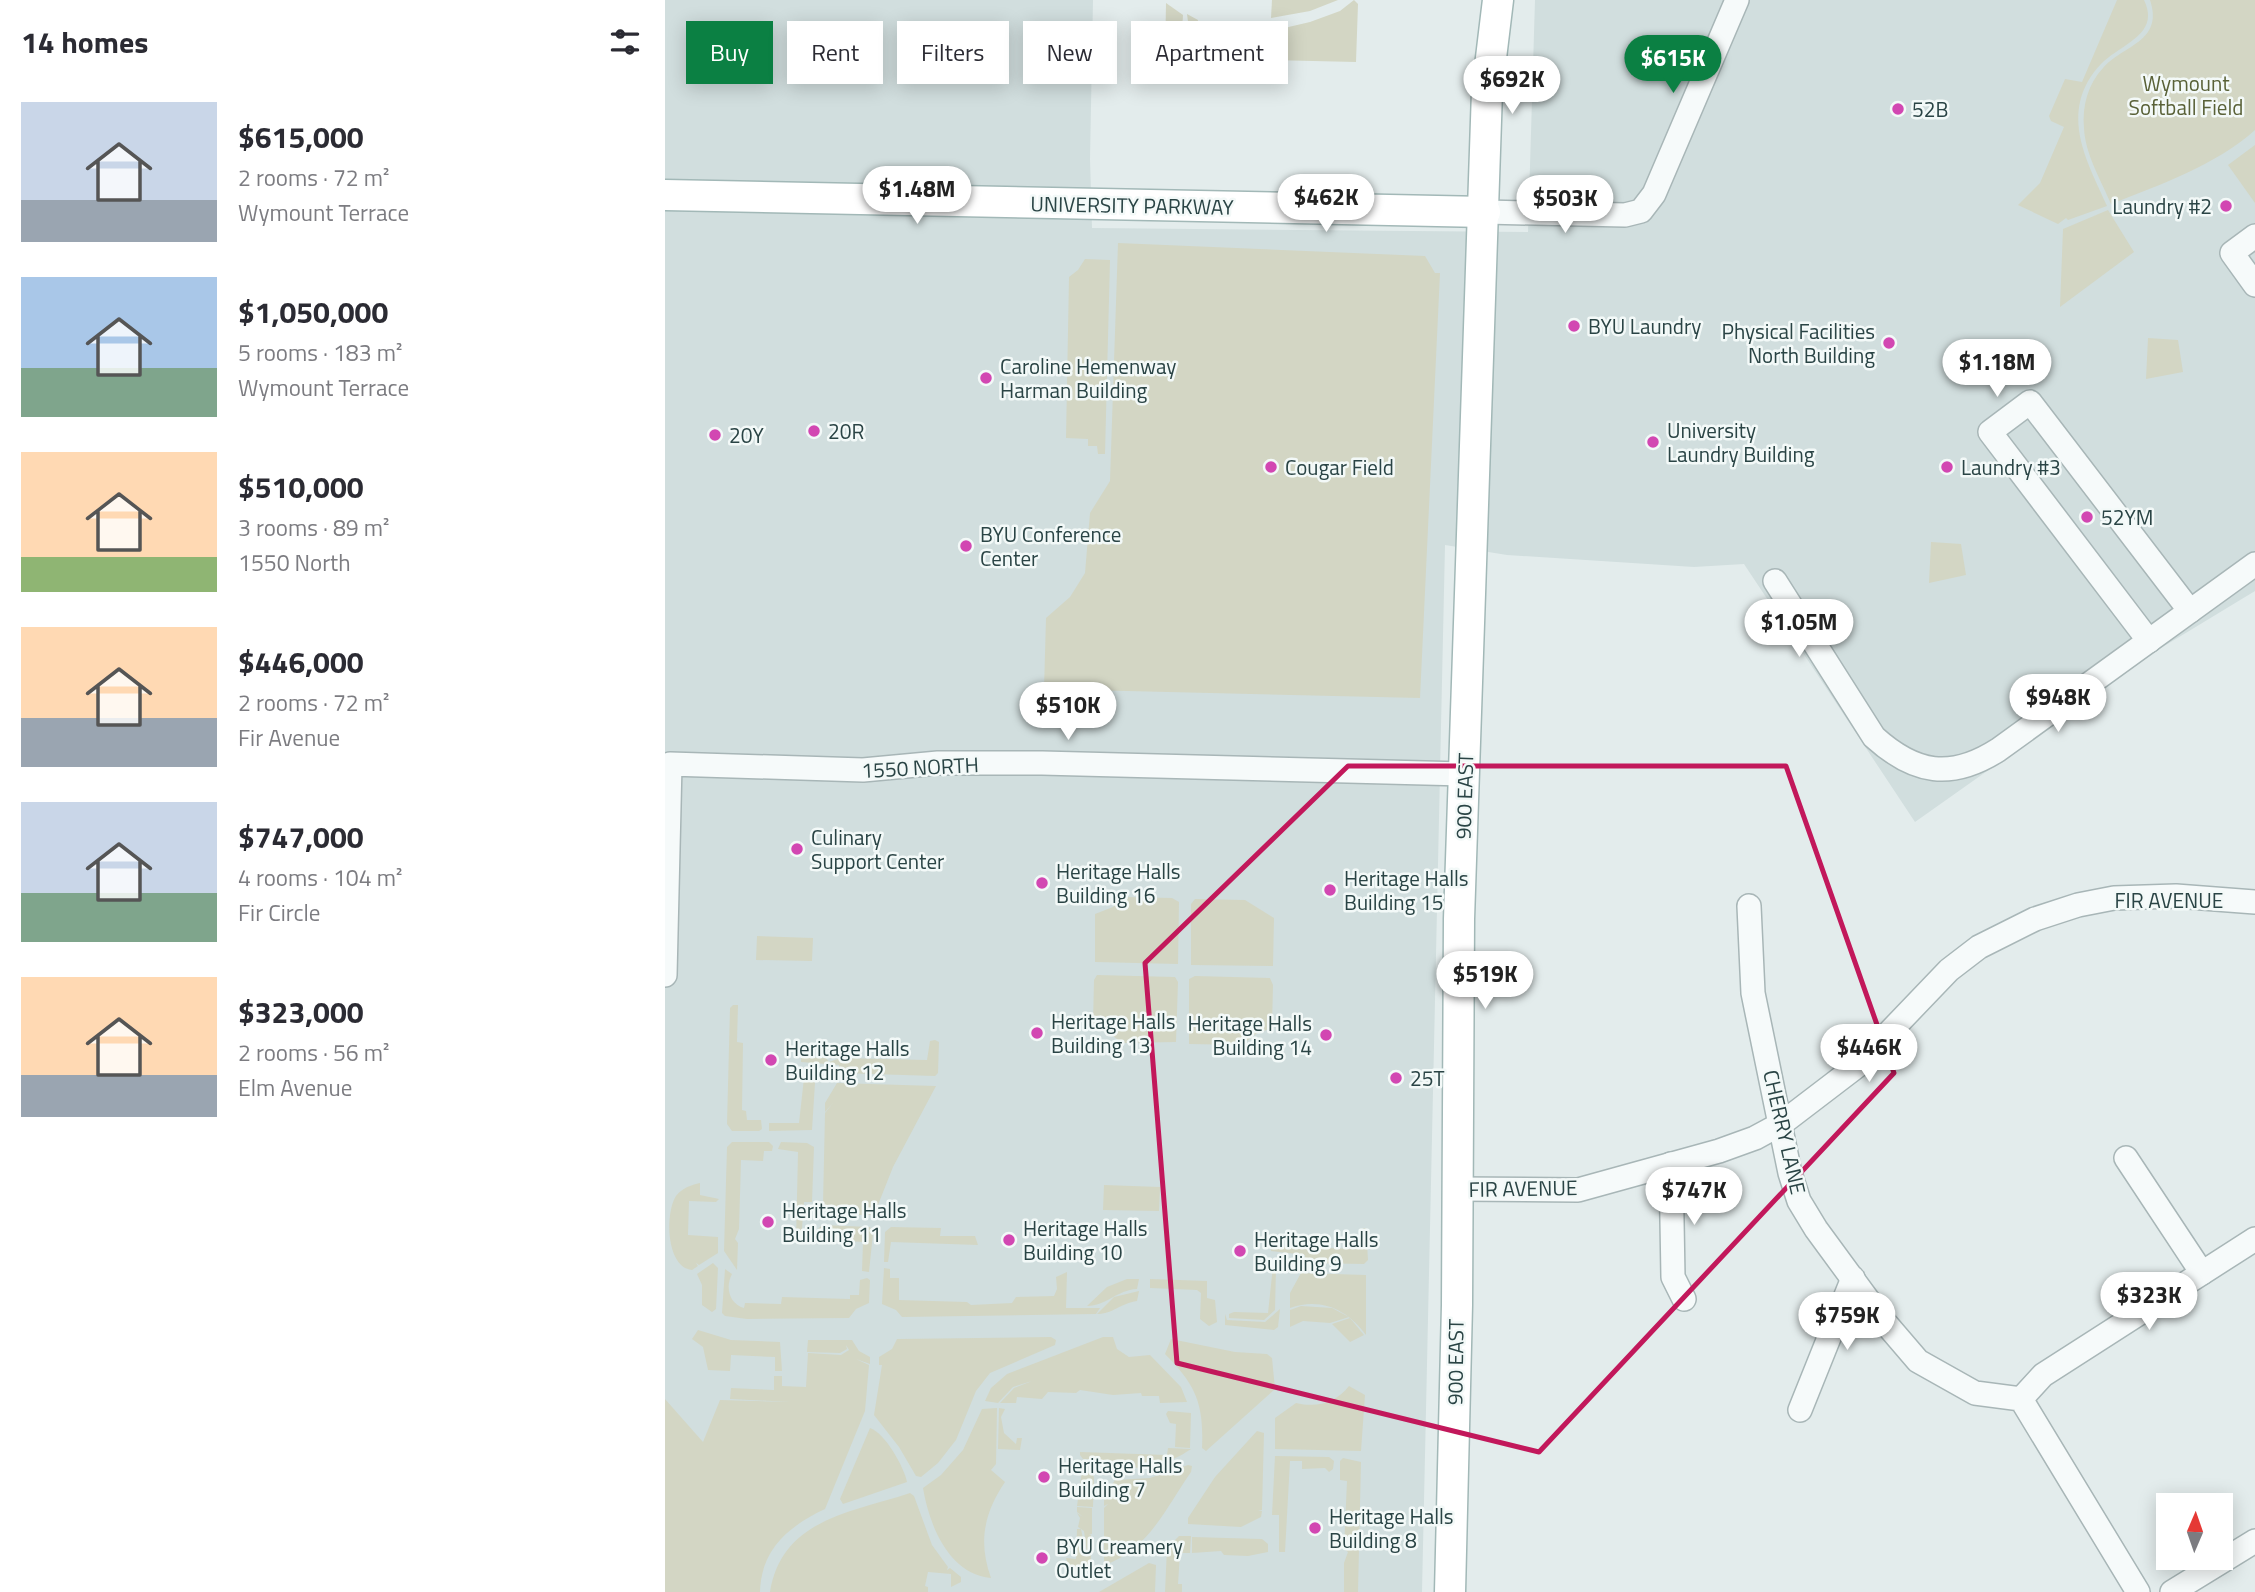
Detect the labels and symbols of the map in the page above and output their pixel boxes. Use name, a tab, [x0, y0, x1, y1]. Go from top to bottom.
pin: $615K	[1624, 36, 1722, 95]
pin: $692K	[1463, 57, 1561, 116]
park label: Wymount Softball Field	[2129, 67, 2243, 123]
place label: 52B	[1912, 93, 1948, 125]
marker: 52B	[1890, 101, 1906, 117]
pin: $1.48M	[860, 166, 974, 226]
pin: $462K	[1277, 174, 1375, 234]
pin: $503K	[1516, 176, 1614, 235]
street label: UNIVERSITY PARKWAY	[1030, 187, 1235, 223]
place label: Laundry #2	[2112, 190, 2212, 222]
marker: Laundry #2	[2218, 198, 2234, 214]
place label: BYU Laundry	[1588, 310, 1701, 342]
place label: Physical Facilities North Building	[1721, 315, 1875, 371]
marker: BYU Laundry	[1566, 318, 1582, 334]
marker: Physical Facilities North Building	[1881, 335, 1897, 351]
pin: $1.18M	[1940, 340, 2054, 399]
place label: Caroline Hemenway Harman Building	[1000, 350, 1177, 406]
marker: Caroline Hemenway Harman Building	[978, 370, 994, 386]
place label: University Laundry Building	[1667, 414, 1815, 470]
place label: 20R	[828, 415, 864, 447]
place label: 20Y	[729, 419, 765, 451]
marker: 20R	[806, 423, 822, 439]
marker: 20Y	[707, 427, 723, 443]
marker: University Laundry Building	[1645, 434, 1661, 450]
place label: Cougar Field	[1285, 451, 1394, 483]
place label: Laundry #3	[1961, 451, 2061, 483]
marker: Cougar Field	[1263, 459, 1279, 475]
marker: Laundry #3	[1939, 459, 1955, 475]
place label: 52YM	[2101, 501, 2153, 533]
marker: 52YM	[2079, 509, 2095, 525]
place label: BYU Conference Center	[980, 518, 1121, 574]
marker: BYU Conference Center	[958, 538, 974, 554]
pin: $1.05M	[1742, 600, 1856, 659]
pin: $948K	[2009, 674, 2107, 734]
pin: $510K	[1019, 682, 1117, 742]
street label: 1550 NORTH	[860, 748, 980, 786]
street label: 900 EAST	[1447, 752, 1481, 840]
place label: Culinary Support Center	[811, 821, 944, 877]
marker: Culinary Support Center	[789, 841, 805, 857]
place label: Heritage Halls Building 16	[1056, 855, 1181, 911]
place label: Heritage Halls Building 15	[1344, 862, 1469, 918]
marker: Heritage Halls Building 16	[1034, 875, 1050, 891]
marker: Heritage Halls Building 15	[1322, 882, 1338, 898]
street label: FIR AVENUE	[2115, 884, 2223, 916]
pin: $519K	[1436, 951, 1534, 1011]
place label: Heritage Halls Building 13	[1051, 1005, 1176, 1061]
place label: Heritage Halls Building 14	[1187, 1007, 1312, 1063]
pin: $446K	[1820, 1024, 1918, 1084]
marker: Heritage Halls Building 13	[1029, 1025, 1045, 1041]
marker: Heritage Halls Building 14	[1318, 1027, 1334, 1043]
place label: Heritage Halls Building 12	[785, 1032, 910, 1088]
marker: Heritage Halls Building 12	[763, 1052, 779, 1068]
place label: 25T	[1410, 1062, 1445, 1094]
street label: CHERRY LANE	[1755, 1067, 1815, 1197]
marker: 25T	[1388, 1070, 1404, 1086]
pin: $747K	[1645, 1168, 1743, 1227]
street label: FIR AVENUE	[1468, 1171, 1578, 1205]
place label: Heritage Halls Building 11	[782, 1194, 907, 1250]
place label: Heritage Halls Building 10	[1023, 1212, 1148, 1268]
marker: Heritage Halls Building 11	[760, 1214, 776, 1230]
place label: Heritage Halls Building 9	[1254, 1223, 1379, 1279]
marker: Heritage Halls Building 10	[1001, 1232, 1017, 1248]
marker: Heritage Halls Building 9	[1232, 1243, 1248, 1259]
pin: $323K	[2100, 1272, 2198, 1332]
pin: $759K	[1798, 1292, 1896, 1352]
street label: 900 EAST	[1438, 1319, 1472, 1405]
place label: Heritage Halls Building 7	[1058, 1449, 1183, 1505]
marker: Heritage Halls Building 7	[1036, 1469, 1052, 1485]
north arrow	[2156, 1493, 2233, 1570]
place label: Heritage Halls Building 8	[1329, 1500, 1454, 1556]
marker: Heritage Halls Building 8	[1307, 1520, 1323, 1536]
place label: BYU Creamery Outlet	[1056, 1530, 1183, 1586]
marker: BYU Creamery Outlet	[1034, 1550, 1050, 1566]

